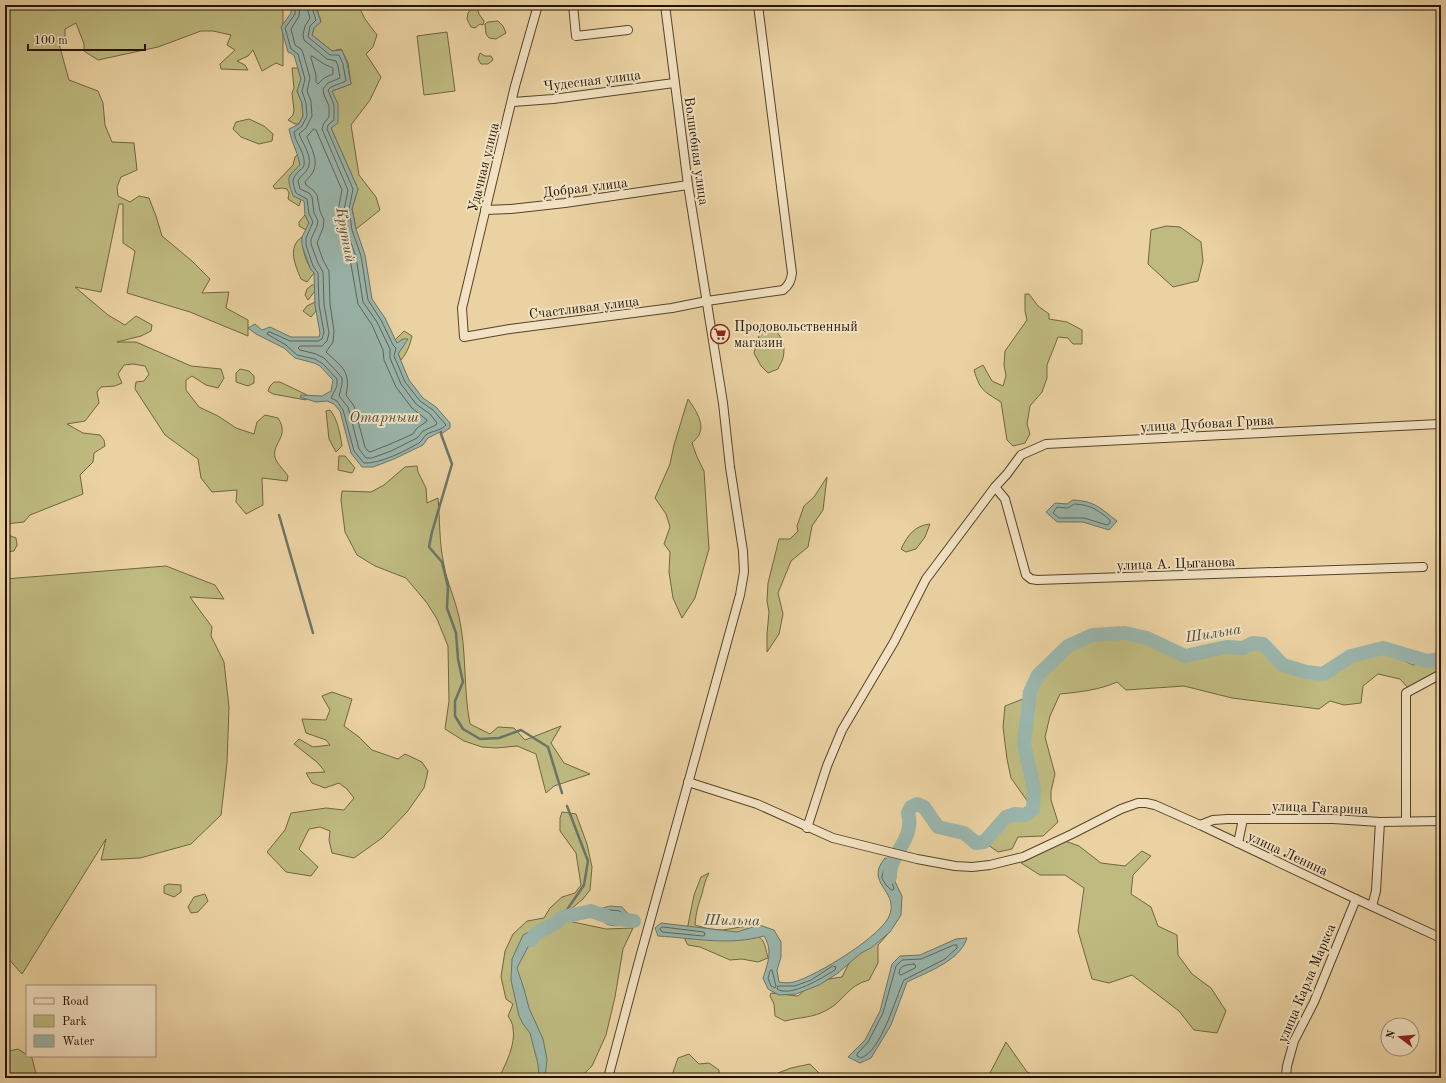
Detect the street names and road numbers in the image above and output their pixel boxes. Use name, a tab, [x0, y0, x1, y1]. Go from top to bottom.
street label: Чудесная улица	[543, 68, 642, 94]
street label: Волшебная улица	[681, 96, 711, 206]
street label: Удачная улица	[466, 121, 502, 213]
street label: Добрая улица	[542, 176, 628, 200]
street label: Счастливая улица	[528, 294, 640, 322]
street label: улица Дубовая Грива	[1140, 414, 1274, 434]
street label: улица А. Цыганова	[1116, 555, 1236, 573]
street label: улица Гагарина	[1271, 799, 1369, 817]
street label: улица Ленина	[1245, 829, 1330, 879]
street label: улица Карла Маркса	[1275, 922, 1338, 1045]

